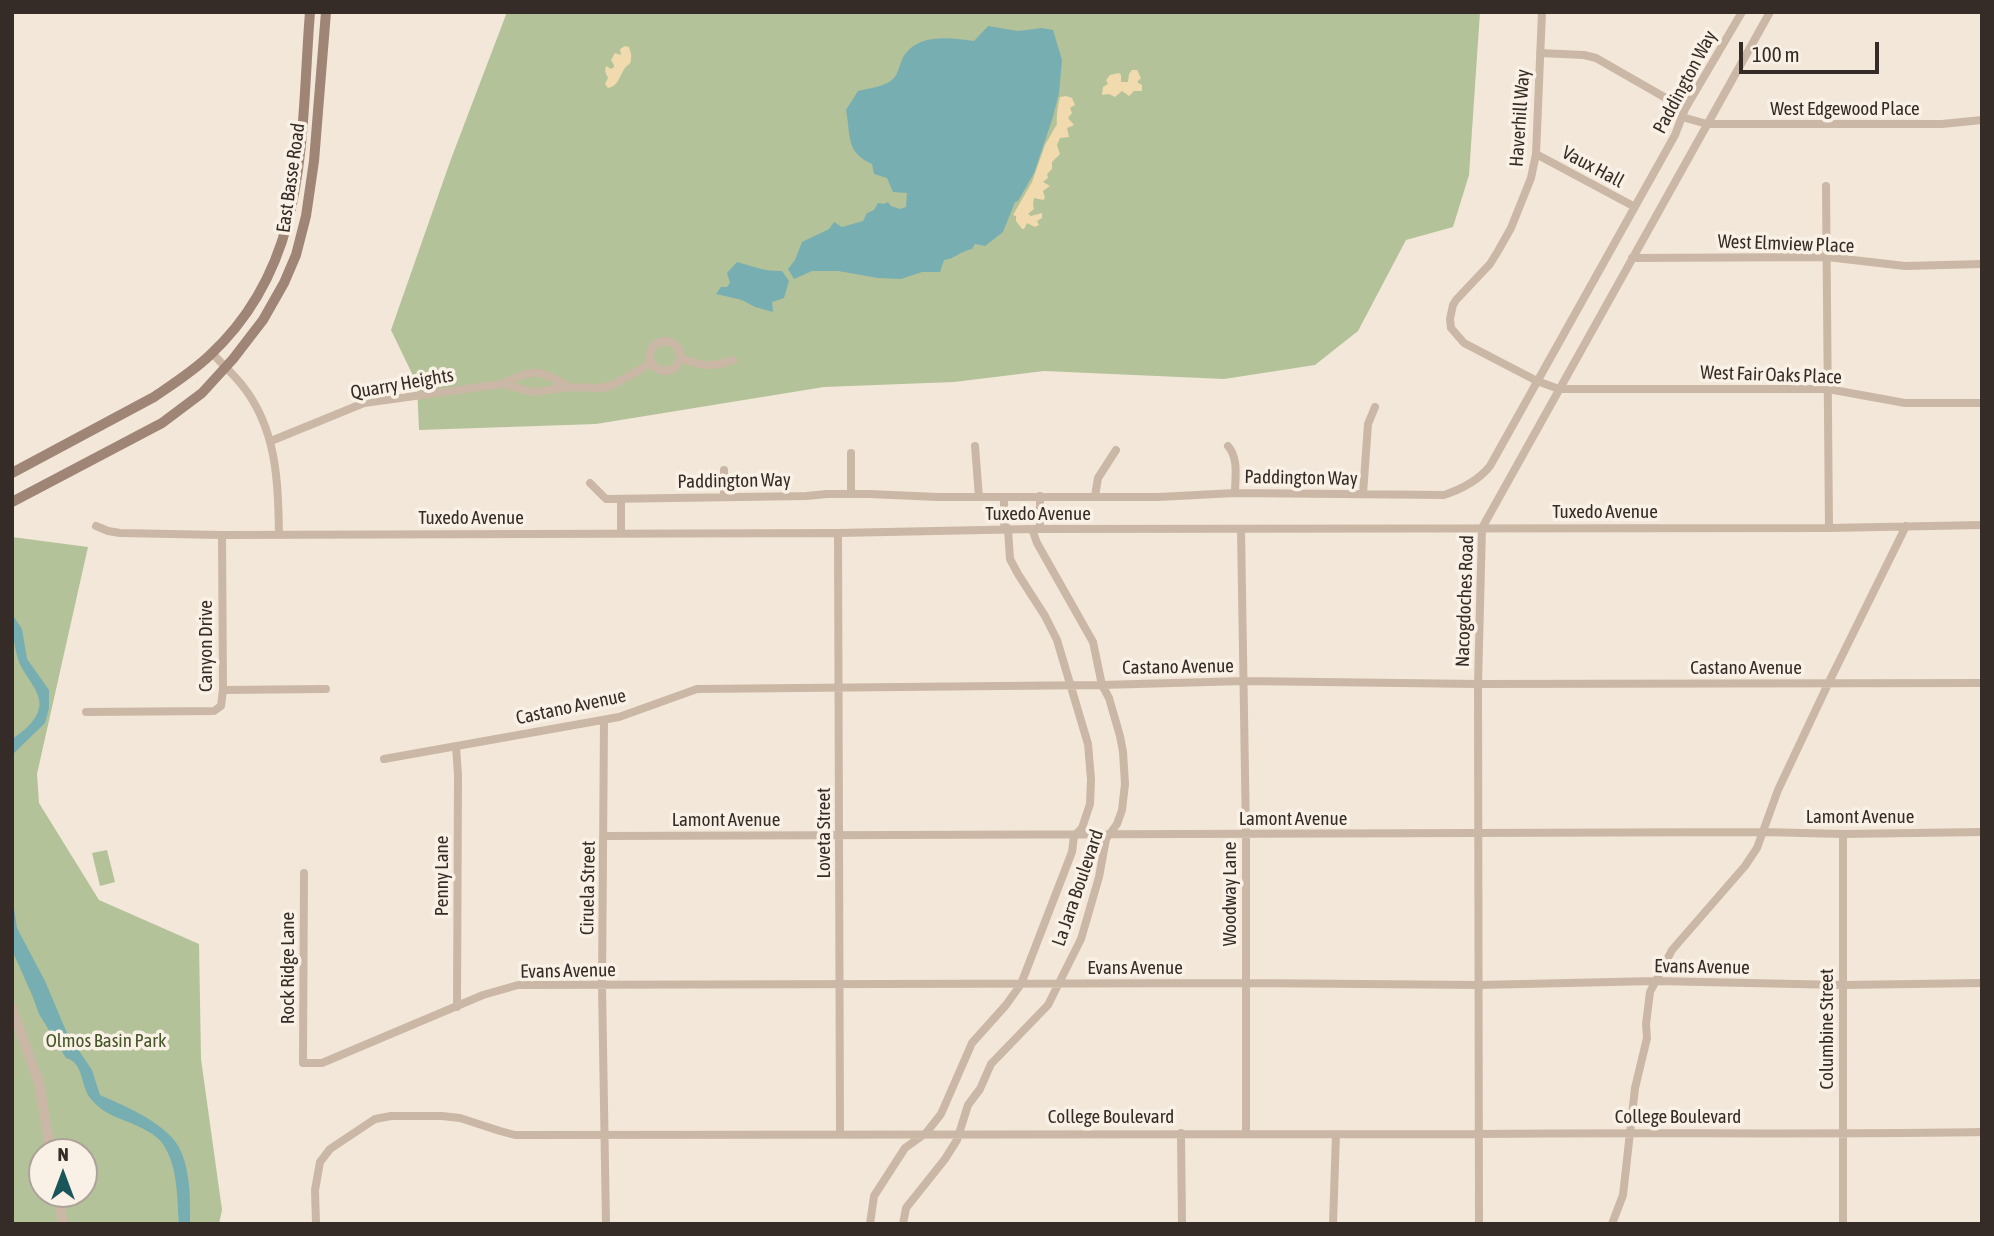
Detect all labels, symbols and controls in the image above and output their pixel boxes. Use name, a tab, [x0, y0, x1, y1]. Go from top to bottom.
street label: Paddington Way	[1648, 27, 1722, 137]
scale bar	[1742, 28, 1882, 72]
text: 100 m	[1752, 42, 1800, 66]
street label: Haverhill Way	[1505, 68, 1535, 168]
street label: West Edgewood Place	[1770, 98, 1920, 120]
street label: East Basse Road	[272, 122, 310, 234]
street label: Vaux Hall	[1558, 141, 1628, 193]
street label: West Elmview Place	[1717, 230, 1855, 258]
street label: West Fair Oaks Place	[1700, 361, 1842, 389]
street label: Quarry Heights	[349, 364, 455, 404]
street label: Paddington Way	[1244, 466, 1358, 490]
street label: Paddington Way	[677, 469, 791, 493]
street label: Tuxedo Avenue	[1552, 501, 1658, 523]
street label: Tuxedo Avenue	[985, 503, 1091, 525]
street label: Tuxedo Avenue	[418, 507, 524, 529]
street label: Nacogdoches Road	[1451, 535, 1479, 667]
street label: Canyon Drive	[195, 600, 217, 692]
street label: Castano Avenue	[1122, 655, 1234, 679]
street label: Castano Avenue	[1690, 657, 1802, 679]
street label: Castano Avenue	[514, 684, 628, 730]
street label: Loveta Street	[813, 788, 835, 878]
street label: Lamont Avenue	[1806, 806, 1914, 828]
street label: Lamont Avenue	[1239, 808, 1347, 830]
street label: Lamont Avenue	[672, 809, 780, 831]
street label: La Jara Boulevard	[1047, 827, 1109, 949]
street label: Penny Lane	[431, 836, 453, 916]
street label: Ciruela Street	[576, 841, 600, 935]
street label: Woodway Lane	[1219, 842, 1241, 946]
street label: Rock Ridge Lane	[277, 912, 299, 1024]
street label: Evans Avenue	[1654, 955, 1750, 979]
street label: Evans Avenue	[1087, 957, 1183, 979]
street label: Evans Avenue	[520, 959, 616, 983]
street label: Columbine Street	[1816, 969, 1838, 1089]
park label: Olmos Basin Park	[46, 1030, 166, 1052]
street label: College Boulevard	[1048, 1106, 1174, 1128]
street label: College Boulevard	[1615, 1106, 1741, 1128]
north arrow	[28, 1138, 98, 1208]
text: N	[57, 1143, 69, 1165]

